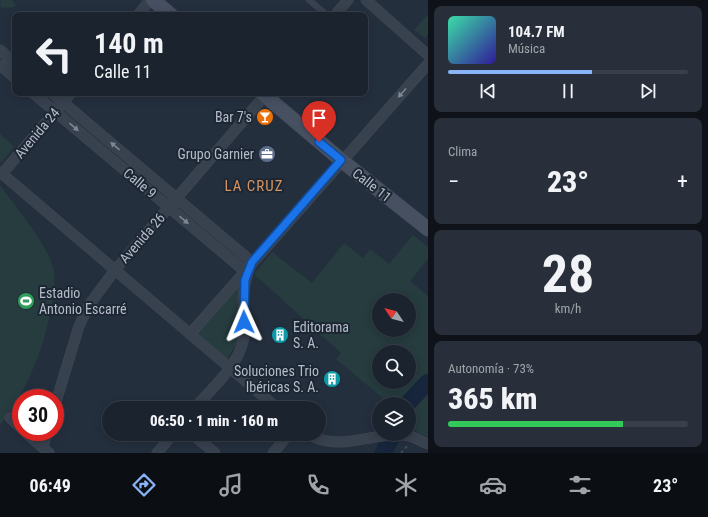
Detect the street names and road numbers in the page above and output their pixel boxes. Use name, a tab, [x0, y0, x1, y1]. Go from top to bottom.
street label: Avenida 24	[11, 104, 63, 161]
street label: Calle 9	[120, 165, 160, 201]
street label: Calle 11	[349, 165, 395, 205]
street label: Avenida 26	[116, 210, 168, 266]

